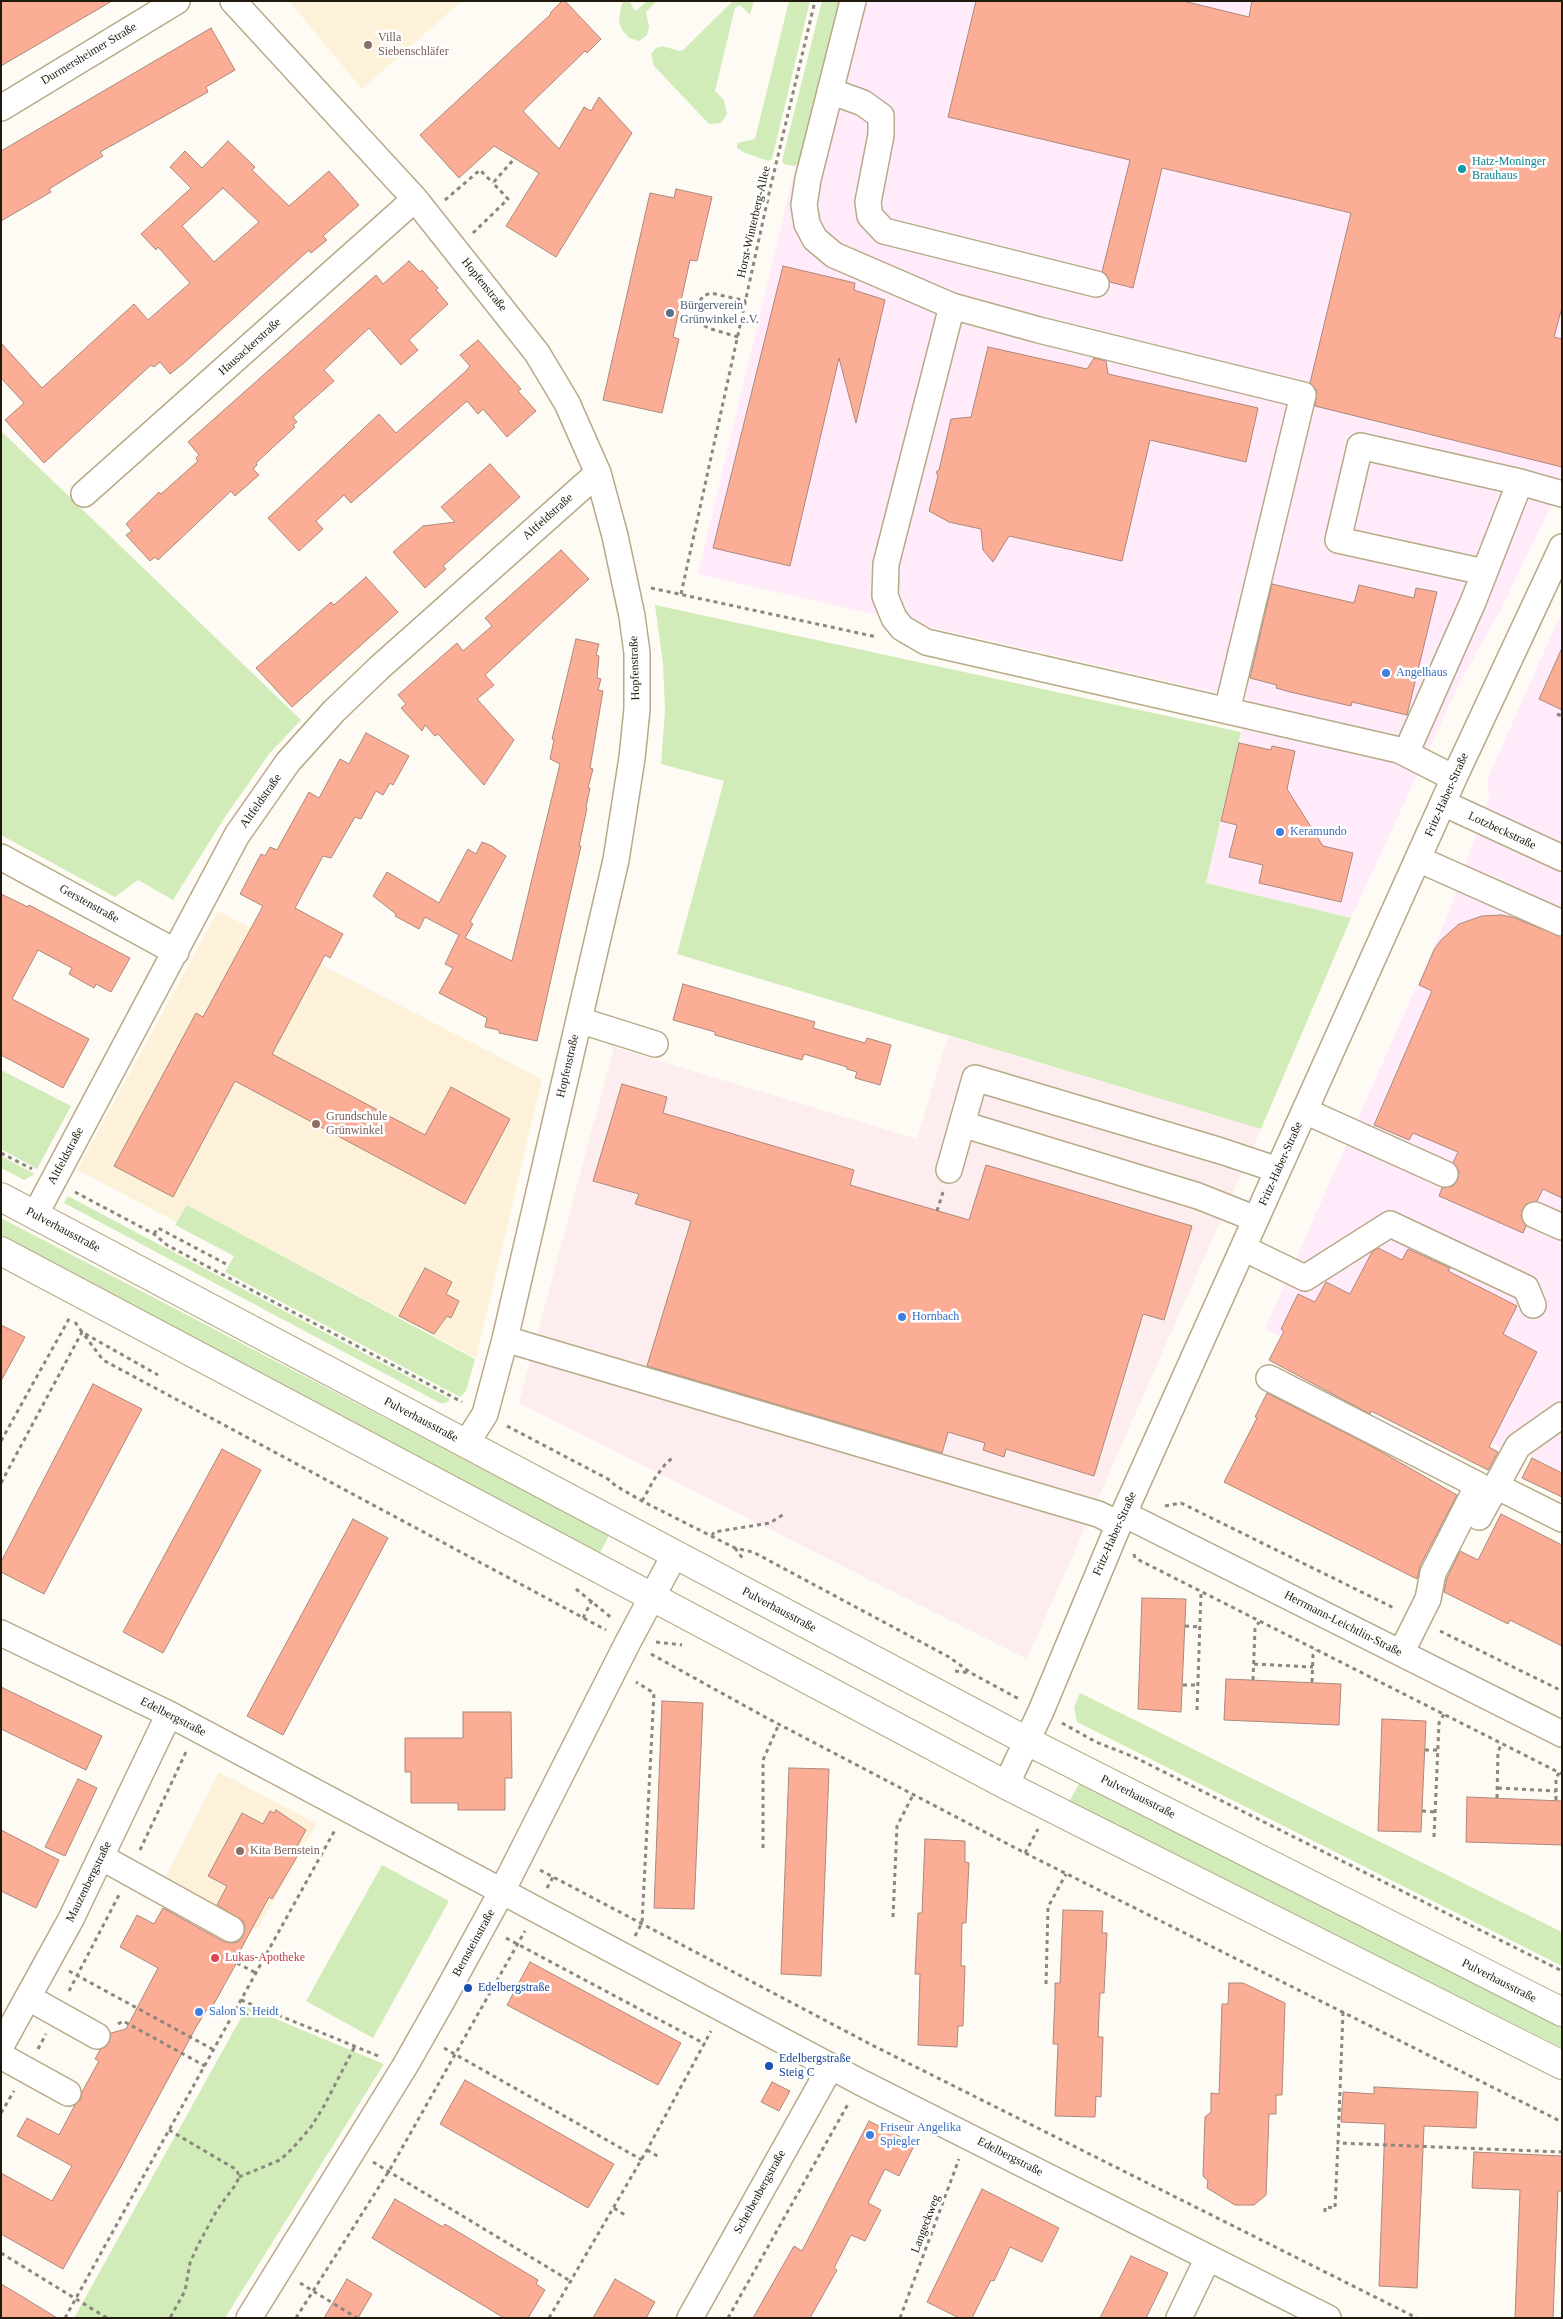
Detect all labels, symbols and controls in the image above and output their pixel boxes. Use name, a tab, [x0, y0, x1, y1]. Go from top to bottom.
street label: Durmersheimer Straße	[39, 20, 139, 88]
place label: Villa Siebenschläfer	[378, 31, 449, 59]
marker: Villa Siebenschläfer	[362, 39, 374, 51]
place label: Hatz-Moninger Brauhaus	[1472, 155, 1546, 183]
marker: Hatz-Moninger Brauhaus	[1456, 163, 1468, 175]
street label: Horst-Winterberg-Allee	[734, 165, 774, 279]
street label: Hopfenstraße	[458, 255, 510, 315]
place label: Bürgerverein Grünwinkel e.V.	[680, 299, 759, 327]
marker: Bürgerverein Grünwinkel e.V.	[664, 307, 676, 319]
street label: Hausackerstraße	[216, 315, 284, 379]
street label: Altfeldstraße	[520, 491, 576, 543]
street label: Hopfenstraße	[627, 635, 643, 701]
place label: Angelhaus	[1396, 666, 1447, 680]
marker: Angelhaus	[1380, 667, 1392, 679]
street label: Fritz-Haber-Straße	[1422, 751, 1472, 839]
street label: Altfeldstraße	[237, 771, 285, 831]
street label: Lotzbeckstraße	[1466, 809, 1538, 853]
place label: Keramundo	[1290, 825, 1347, 839]
marker: Keramundo	[1274, 826, 1286, 838]
street label: Gerstenstraße	[57, 882, 121, 926]
street label: Hopfenstraße	[554, 1033, 582, 1099]
place label: Grundschule Grünwinkel	[326, 1110, 387, 1138]
marker: Grundschule Grünwinkel	[310, 1118, 322, 1130]
street label: Fritz-Haber-Straße	[1256, 1120, 1306, 1208]
street label: Altfeldstraße	[45, 1125, 87, 1187]
street label: Pulverhausstraße	[23, 1204, 103, 1256]
place label: Hornbach	[912, 1310, 959, 1324]
marker: Hornbach	[896, 1311, 908, 1323]
street label: Pulverhausstraße	[381, 1394, 461, 1446]
street label: Fritz-Haber-Straße	[1090, 1490, 1140, 1578]
street label: Pulverhausstraße	[739, 1584, 819, 1636]
street label: Herrmann-Leichtlin-Straße	[1282, 1588, 1404, 1660]
street label: Edelbergstraße	[138, 1694, 208, 1740]
street label: Pulverhausstraße	[1098, 1772, 1178, 1822]
street label: Mauzenbergstraße	[63, 1839, 115, 1925]
place label: Kita Bernstein	[250, 1844, 320, 1858]
marker: Kita Bernstein	[234, 1845, 246, 1857]
street label: Bernsteinstraße	[450, 1907, 498, 1979]
place label: Lukas-Apotheke	[225, 1951, 305, 1965]
marker: Lukas-Apotheke	[209, 1952, 221, 1964]
street label: Pulverhausstraße	[1459, 1956, 1539, 2006]
place label: Edelbergstraße	[478, 1981, 550, 1995]
marker: Edelbergstraße	[462, 1982, 474, 1994]
place label: Salon S. Heidt	[209, 2005, 279, 2019]
marker: Salon S. Heidt	[193, 2006, 205, 2018]
place label: Edelbergstraße Steig C	[779, 2052, 851, 2080]
marker: Edelbergstraße Steig C	[763, 2060, 775, 2072]
place label: Friseur Angelika Spiegler	[880, 2121, 961, 2149]
marker: Friseur Angelika Spiegler	[864, 2129, 876, 2141]
street label: Edelbergstraße	[975, 2134, 1045, 2180]
street label: Scheibenbergstraße	[731, 2148, 789, 2236]
street label: Langeckweg	[908, 2193, 944, 2255]

